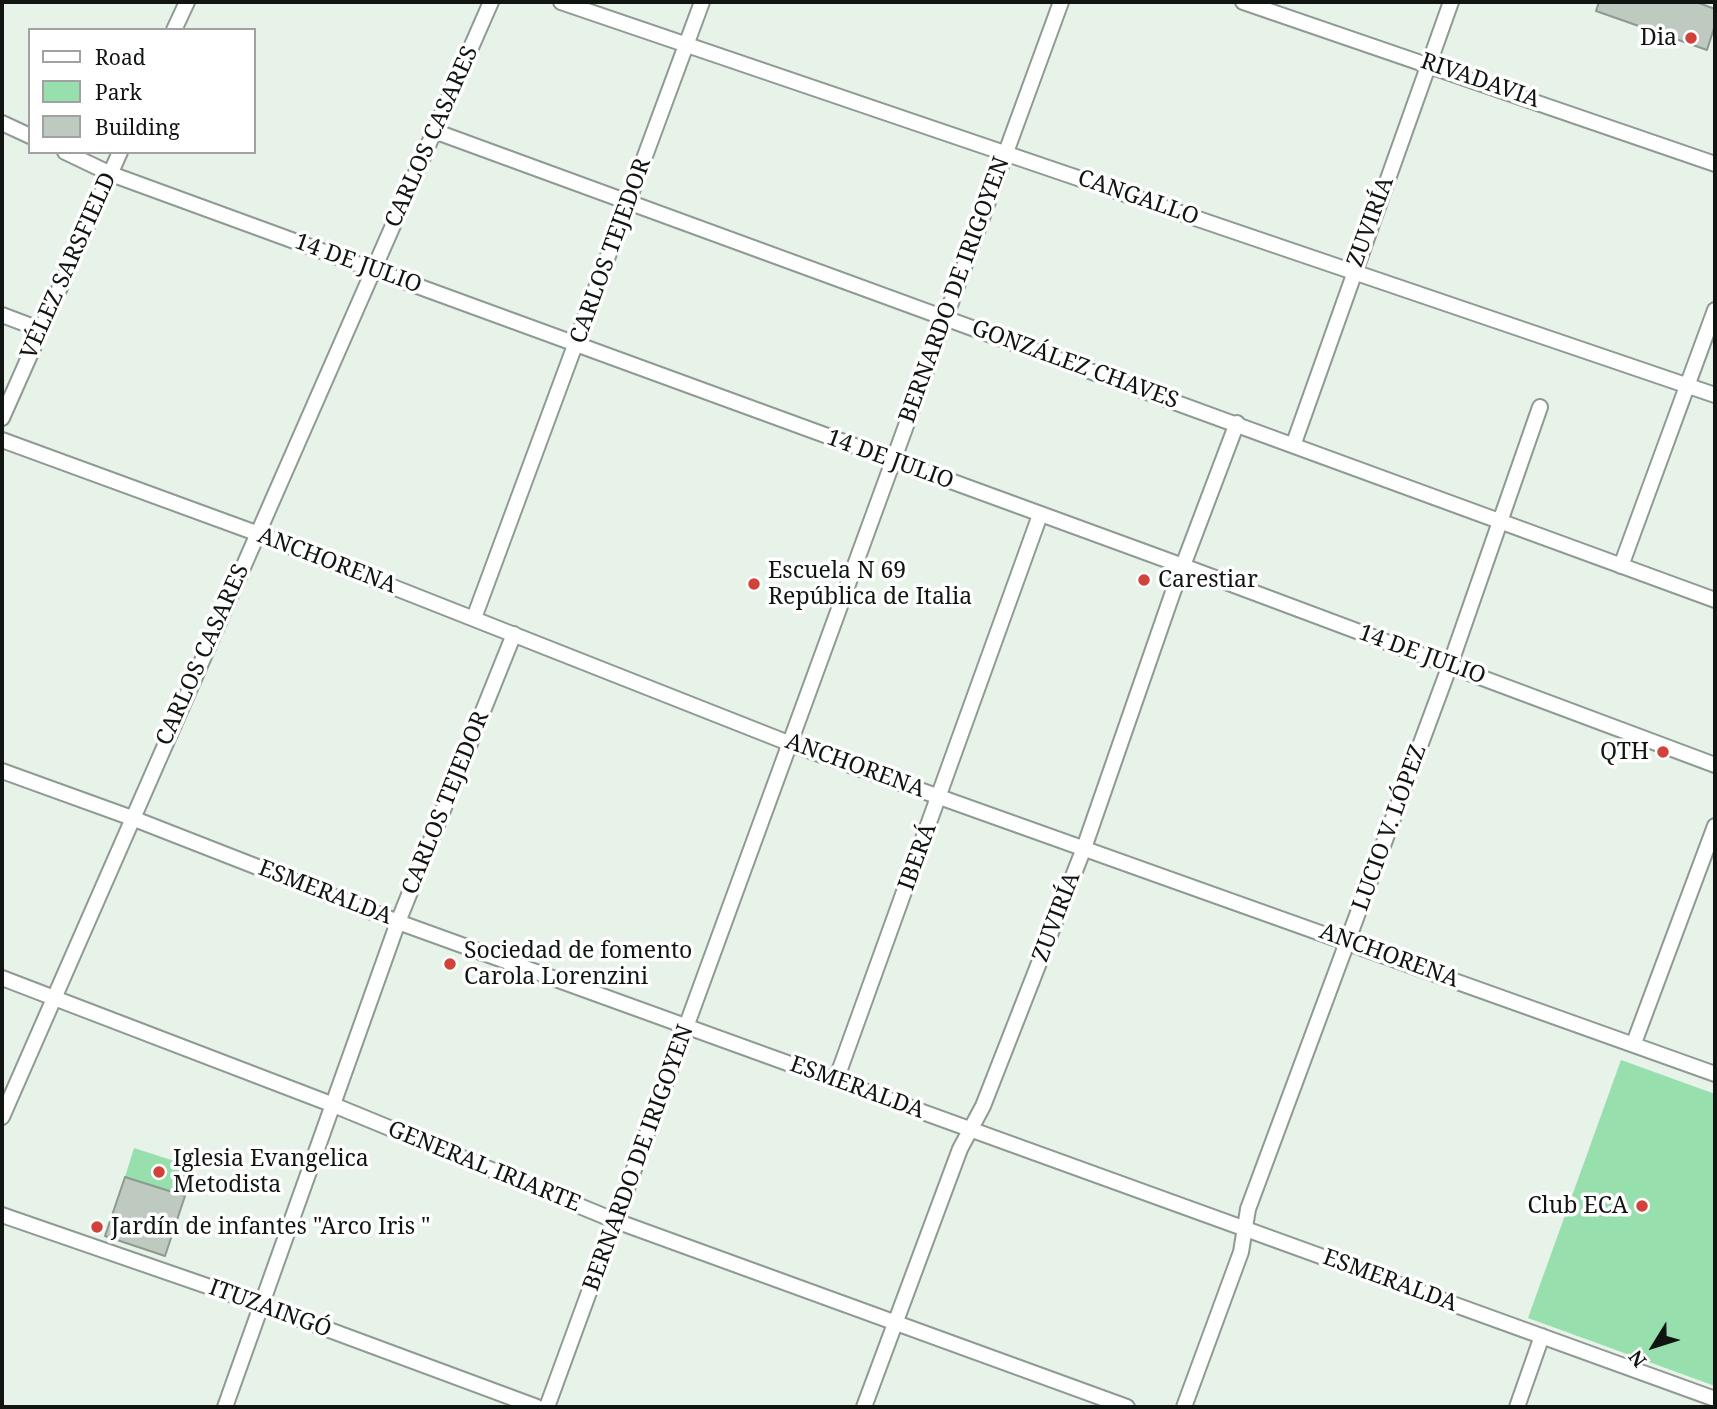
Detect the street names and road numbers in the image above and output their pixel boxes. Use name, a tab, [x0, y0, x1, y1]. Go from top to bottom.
street label: CARLOS CASARES	[380, 42, 484, 232]
street label: RIVADAVIA	[1417, 48, 1543, 114]
street label: BERNARDO DE IRIGOYEN	[894, 153, 1016, 427]
street label: CARLOS TEJEDOR	[565, 155, 657, 347]
street label: CANGALLO	[1074, 164, 1202, 232]
street label: VÉLEZ SARSFIELD	[15, 168, 123, 364]
street label: ZUVIRÍA	[1342, 173, 1400, 271]
street label: 14 DE JULIO	[291, 228, 425, 300]
street label: GONZÁLEZ CHAVES	[968, 315, 1182, 415]
street label: 14 DE JULIO	[823, 424, 957, 496]
street label: ANCHORENA	[254, 522, 400, 600]
street label: CARLOS CASARES	[151, 560, 255, 750]
street label: 14 DE JULIO	[1355, 619, 1489, 691]
street label: CARLOS TEJEDOR	[397, 707, 495, 899]
street label: ANCHORENA	[782, 728, 928, 804]
street label: LUCIO V. LÓPEZ	[1347, 741, 1433, 915]
street label: IBERÁ	[893, 820, 943, 894]
street label: ESMERALDA	[254, 855, 396, 931]
street label: ZUVIRÍA	[1027, 868, 1087, 966]
street label: ANCHORENA	[1316, 918, 1462, 994]
street label: BERNARDO DE IRIGOYEN	[578, 1021, 700, 1295]
street label: ESMERALDA	[786, 1051, 928, 1125]
street label: GENERAL IRIARTE	[384, 1116, 584, 1218]
street label: ESMERALDA	[1319, 1244, 1461, 1318]
street label: ITUZAINGÓ	[205, 1274, 335, 1344]

